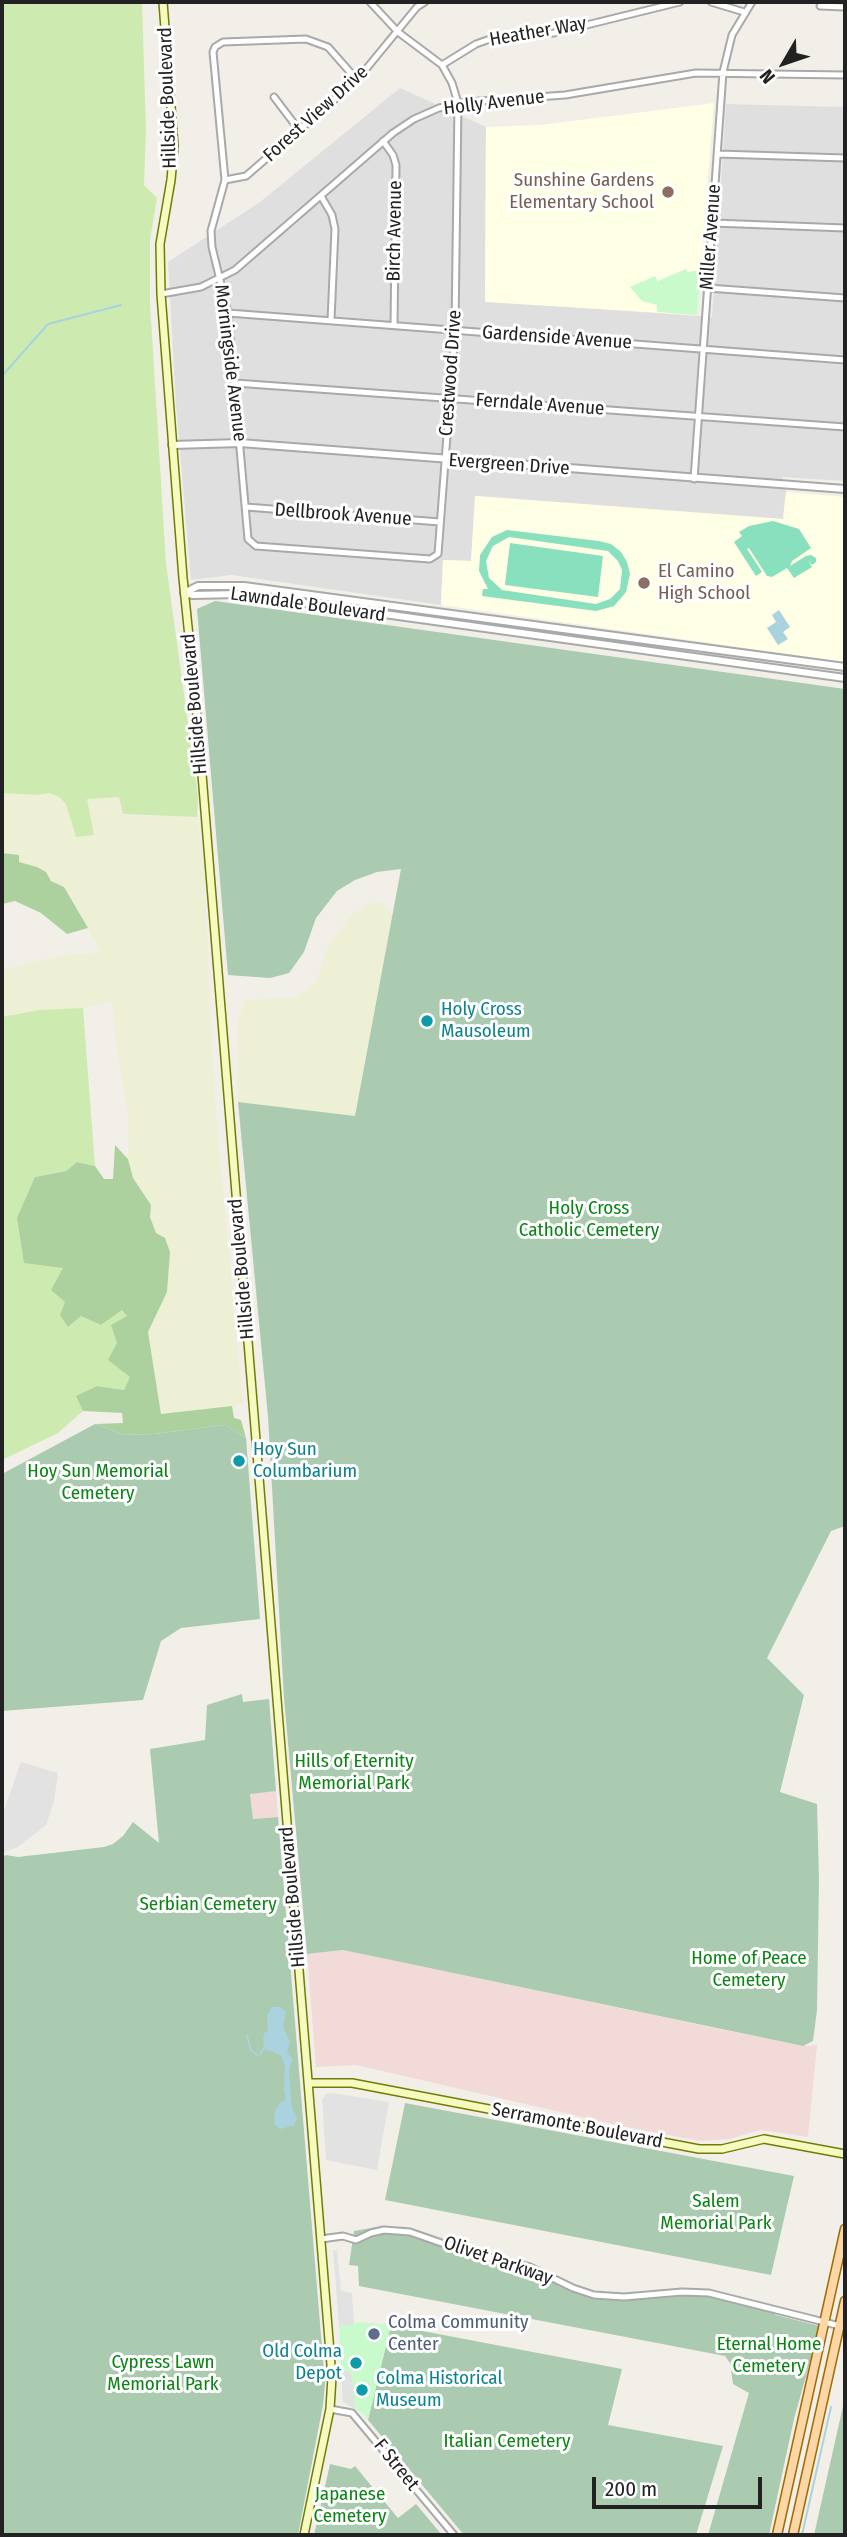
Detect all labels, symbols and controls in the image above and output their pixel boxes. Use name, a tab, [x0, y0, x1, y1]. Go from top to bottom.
street label: Heather Way	[488, 12, 588, 52]
street label: Hillside Boulevard	[154, 27, 182, 169]
north arrow	[749, 28, 819, 98]
street label: Forest View Drive	[259, 61, 373, 167]
text: N	[755, 65, 780, 88]
street label: Holly Avenue	[442, 86, 546, 120]
place label: Sunshine Gardens Elementary School	[509, 170, 654, 214]
street label: Birch Avenue	[383, 180, 407, 282]
street label: Miller Avenue	[696, 183, 726, 291]
marker: Sunshine Gardens Elementary School	[660, 184, 676, 200]
street label: Morningside Avenue	[209, 283, 251, 443]
street label: Crestwood Drive	[435, 309, 467, 437]
street label: Gardenside Avenue	[481, 321, 633, 355]
street label: Ferndale Avenue	[475, 389, 605, 421]
street label: Evergreen Drive	[448, 449, 570, 481]
street label: Dellbrook Avenue	[274, 499, 412, 531]
place label: El Camino High School	[658, 561, 750, 605]
marker: El Camino High School	[636, 575, 652, 591]
street label: Lawndale Boulevard	[229, 583, 387, 627]
street label: Hillside Boulevard	[177, 632, 213, 776]
place label: Holy Cross Mausoleum	[441, 999, 531, 1043]
marker: Holy Cross Mausoleum	[419, 1013, 435, 1029]
street label: Hillside Boulevard	[224, 1197, 260, 1341]
park label: Holy Cross Catholic Cemetery	[519, 1198, 659, 1242]
place label: Hoy Sun Columbarium	[253, 1439, 357, 1483]
marker: Hoy Sun Columbarium	[231, 1453, 247, 1469]
park label: Hoy Sun Memorial Cemetery	[27, 1461, 169, 1505]
park label: Hills of Eternity Memorial Park	[294, 1751, 414, 1795]
street label: Hillside Boulevard	[275, 1825, 311, 1969]
park label: Serbian Cemetery	[139, 1894, 277, 1916]
park label: Home of Peace Cemetery	[691, 1948, 807, 1992]
street label: Serramonte Boulevard	[490, 2098, 664, 2154]
park label: Salem Memorial Park	[660, 2191, 772, 2235]
street label: Olivet Parkway	[441, 2232, 555, 2290]
place label: Colma Community Center	[388, 2312, 529, 2356]
marker: Colma Community Center	[366, 2326, 382, 2342]
park label: Eternal Home Cemetery	[717, 2334, 821, 2378]
place label: Old Colma Depot	[262, 2341, 342, 2385]
park label: Cypress Lawn Memorial Park	[107, 2352, 219, 2396]
marker: Old Colma Depot	[348, 2355, 364, 2371]
place label: Colma Historical Museum	[376, 2368, 503, 2412]
marker: Colma Historical Museum	[354, 2382, 370, 2398]
park label: Italian Cemetery	[444, 2431, 570, 2453]
street label: F Street	[368, 2435, 424, 2495]
scale bar	[595, 2464, 765, 2508]
text: 200 m	[605, 2476, 657, 2502]
park label: Japanese Cemetery	[313, 2484, 387, 2528]

